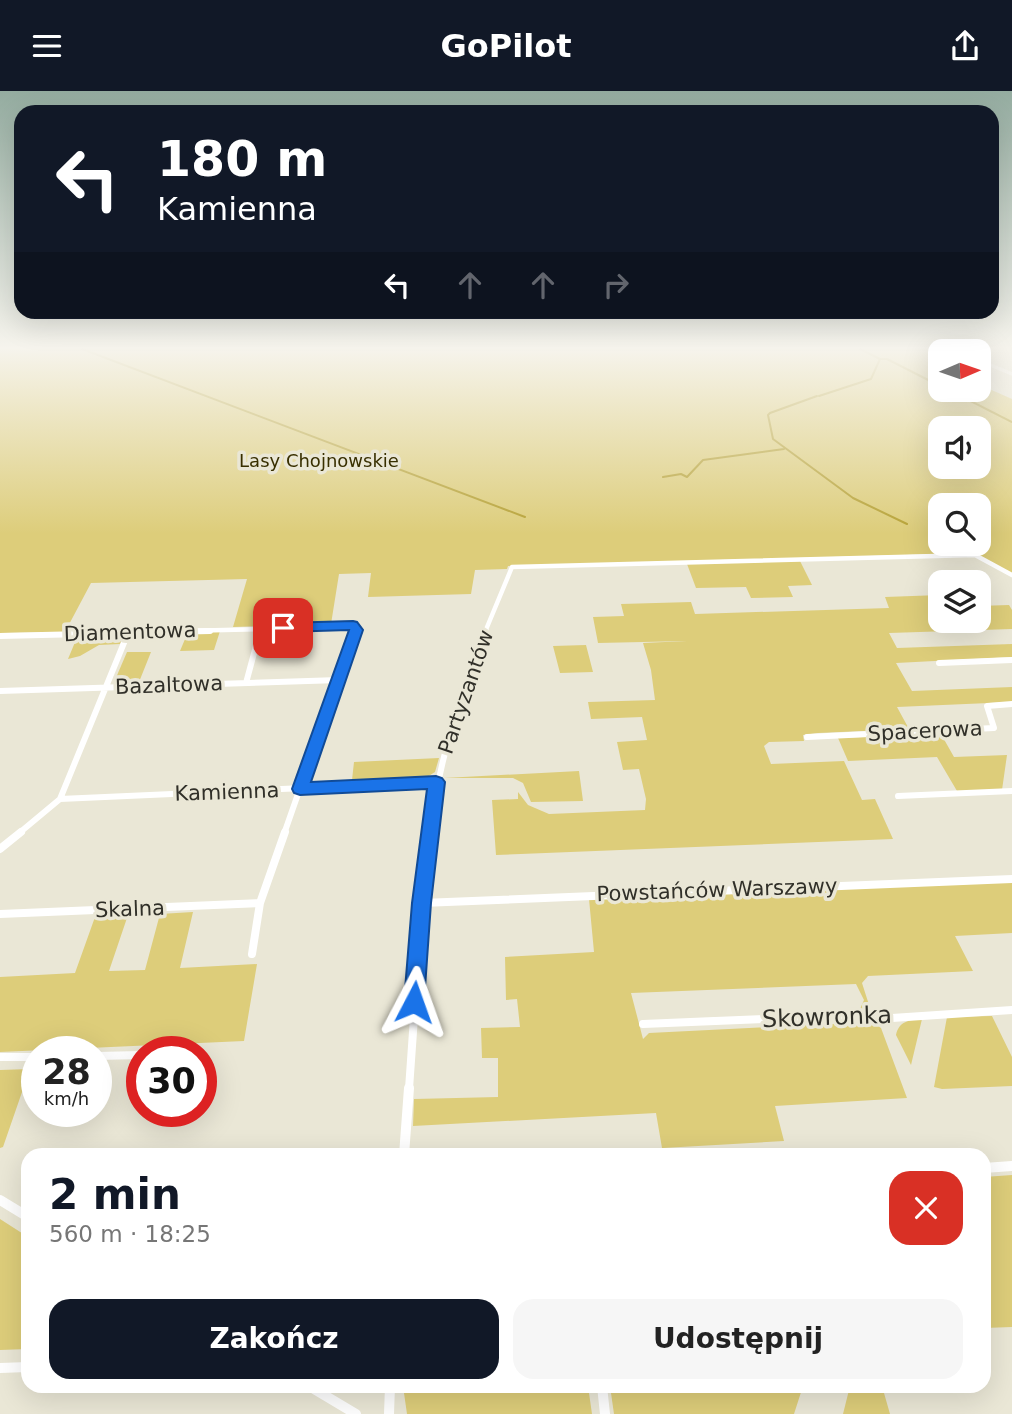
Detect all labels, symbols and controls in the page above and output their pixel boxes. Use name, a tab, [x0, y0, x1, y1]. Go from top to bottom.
icon: menu	[28, 27, 66, 65]
text: GoPilot	[441, 27, 571, 65]
icon: share	[946, 27, 984, 65]
text: 180 m	[157, 131, 327, 188]
icon: left	[42, 133, 133, 224]
text: Kamienna	[157, 190, 317, 228]
icon: left	[378, 266, 416, 304]
icon: ahead	[451, 266, 489, 304]
icon: ahead	[524, 266, 562, 304]
icon: right	[597, 266, 635, 304]
north arrow	[928, 339, 990, 403]
map controls	[928, 339, 991, 633]
button: sound	[928, 416, 991, 479]
park label: Lasy Chojnowskie	[239, 450, 399, 471]
button: search	[928, 493, 991, 556]
button: layers	[928, 570, 991, 633]
pin	[253, 598, 313, 658]
icon: arrive	[264, 609, 302, 647]
street label: Diamentowa	[63, 618, 197, 646]
street label: Partyzantów	[434, 627, 498, 757]
street label: Bazaltowa	[115, 671, 223, 699]
street label: Spacerowa	[867, 716, 983, 746]
street label: Kamienna	[174, 778, 280, 806]
street label: Powstańców Warszawy	[596, 874, 838, 906]
street label: Skalna	[95, 896, 165, 922]
position arrow	[377, 965, 451, 1039]
street label: Skowronka	[762, 1001, 892, 1033]
speed limit sign: 30	[126, 1036, 217, 1127]
text: 28	[42, 1052, 91, 1092]
text: km/h	[44, 1088, 89, 1109]
text: 2 min	[49, 1170, 181, 1219]
button: close	[889, 1171, 963, 1245]
text: 560 m · 18:25	[49, 1221, 211, 1247]
button: Zakończ	[49, 1299, 499, 1379]
button: Udostępnij	[513, 1299, 963, 1379]

